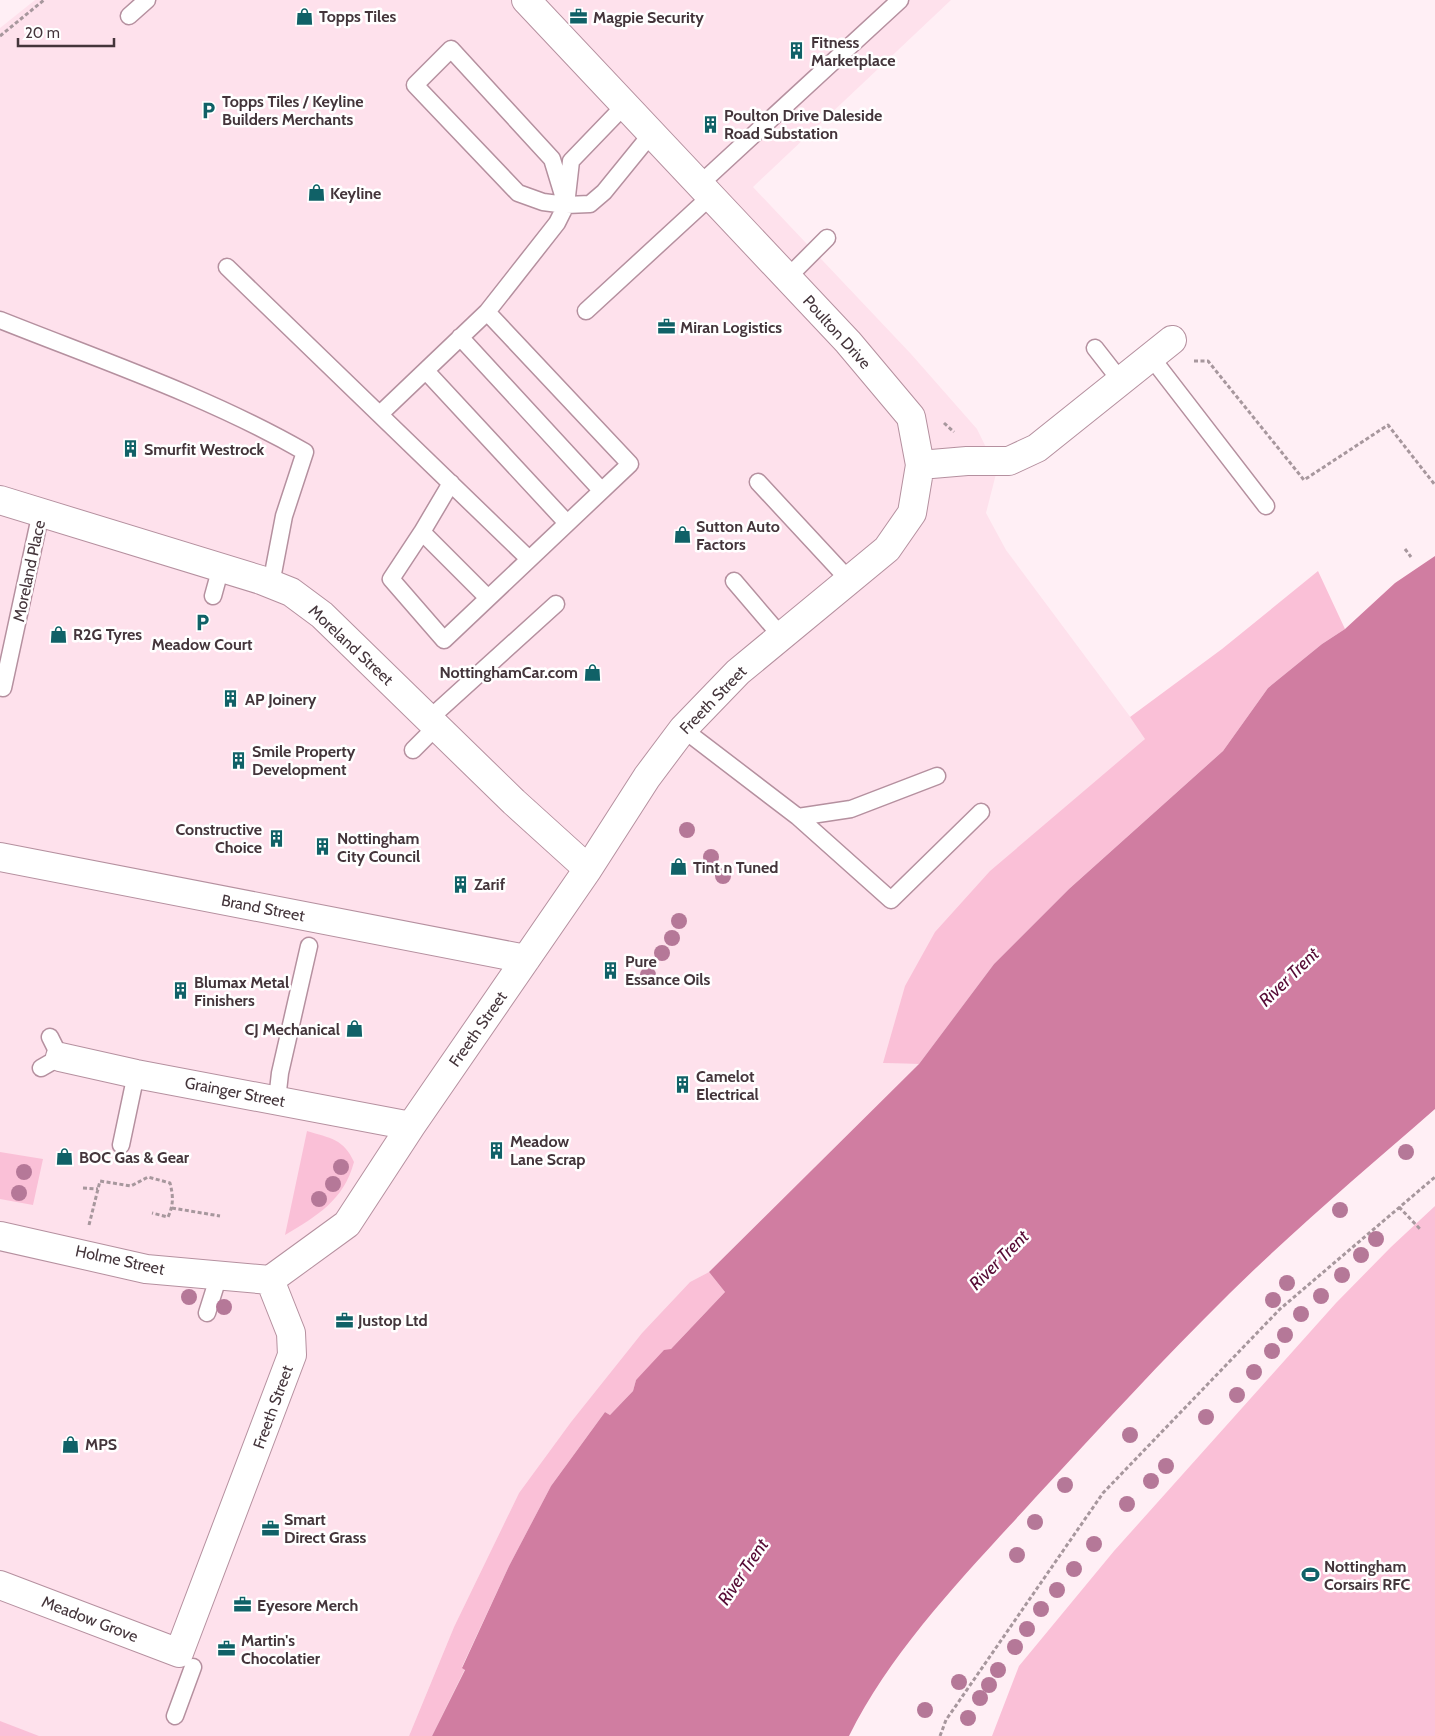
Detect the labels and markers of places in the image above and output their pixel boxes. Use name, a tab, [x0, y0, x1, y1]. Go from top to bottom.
shop icon: Topps Tiles	[295, 6, 315, 26]
place label: Topps Tiles	[319, 7, 396, 26]
office icon: Magpie Security	[569, 7, 589, 27]
place label: Magpie Security	[593, 8, 704, 27]
place label: Fitness Marketplace	[811, 33, 895, 70]
building icon: Fitness Marketplace	[787, 41, 807, 61]
place label: Topps Tiles / Keyline Builders Merchants	[222, 92, 363, 129]
parking icon: Topps Tiles / Keyline Builders Merchants	[198, 100, 218, 120]
place label: Poulton Drive Daleside Road Substation	[724, 106, 882, 143]
building icon: Poulton Drive Daleside Road Substation	[700, 114, 720, 134]
shop icon: Keyline	[306, 183, 326, 203]
place label: Keyline	[330, 184, 381, 203]
office icon: Miran Logistics	[656, 317, 676, 337]
place label: Miran Logistics	[680, 318, 782, 337]
building icon: Smurfit Westrock	[120, 439, 140, 459]
place label: Smurfit Westrock	[144, 440, 265, 459]
place label: Sutton Auto Factors	[696, 517, 780, 554]
shop icon: Sutton Auto Factors	[672, 525, 692, 545]
parking icon: Meadow Court	[192, 612, 212, 632]
shop icon: R2G Tyres	[49, 624, 69, 644]
place label: R2G Tyres	[73, 625, 142, 644]
place label: Meadow Court	[151, 635, 253, 654]
shop icon: NottinghamCar.com	[582, 662, 602, 682]
place label: NottinghamCar.com	[439, 663, 578, 682]
building icon: AP Joinery	[221, 689, 241, 709]
place label: AP Joinery	[245, 690, 317, 709]
place label: Smile Property Development	[252, 742, 356, 779]
building icon: Smile Property Development	[228, 750, 248, 770]
place label: Constructive Choice	[175, 820, 262, 857]
building icon: Constructive Choice	[266, 828, 286, 848]
place label: Nottingham City Council	[337, 829, 420, 866]
building icon: Nottingham City Council	[313, 837, 333, 857]
shop icon: Tint n Tuned	[669, 857, 689, 877]
place label: Tint n Tuned	[693, 858, 778, 877]
building icon: Zarif	[450, 874, 470, 894]
place label: Zarif	[474, 875, 506, 894]
place label: Pure Essance Oils	[625, 952, 711, 989]
building icon: Pure Essance Oils	[601, 960, 621, 980]
place label: Blumax Metal Finishers	[194, 973, 289, 1010]
building icon: Blumax Metal Finishers	[170, 981, 190, 1001]
shop icon: CJ Mechanical	[344, 1019, 364, 1039]
place label: CJ Mechanical	[245, 1020, 340, 1039]
place label: Camelot Electrical	[696, 1067, 759, 1104]
building icon: Camelot Electrical	[672, 1075, 692, 1095]
place label: Meadow Lane Scrap	[510, 1132, 586, 1169]
building icon: Meadow Lane Scrap	[486, 1140, 506, 1160]
shop icon: BOC Gas & Gear	[55, 1147, 75, 1167]
place label: BOC Gas & Gear	[79, 1148, 190, 1167]
office icon: Justop Ltd	[334, 1310, 354, 1330]
place label: Justop Ltd	[357, 1311, 428, 1330]
shop icon: MPS	[61, 1434, 81, 1454]
place label: MPS	[85, 1435, 117, 1454]
place label: Smart Direct Grass	[284, 1510, 366, 1547]
office icon: Smart Direct Grass	[260, 1518, 280, 1538]
place label: Nottingham Corsairs RFC	[1324, 1557, 1411, 1594]
sports icon: Nottingham Corsairs RFC	[1300, 1565, 1320, 1585]
office icon: Eyesore Merch	[233, 1595, 253, 1615]
place label: Eyesore Merch	[257, 1596, 358, 1615]
place label: Martin's Chocolatier	[241, 1631, 321, 1668]
office icon: Martin's Chocolatier	[217, 1639, 237, 1659]

